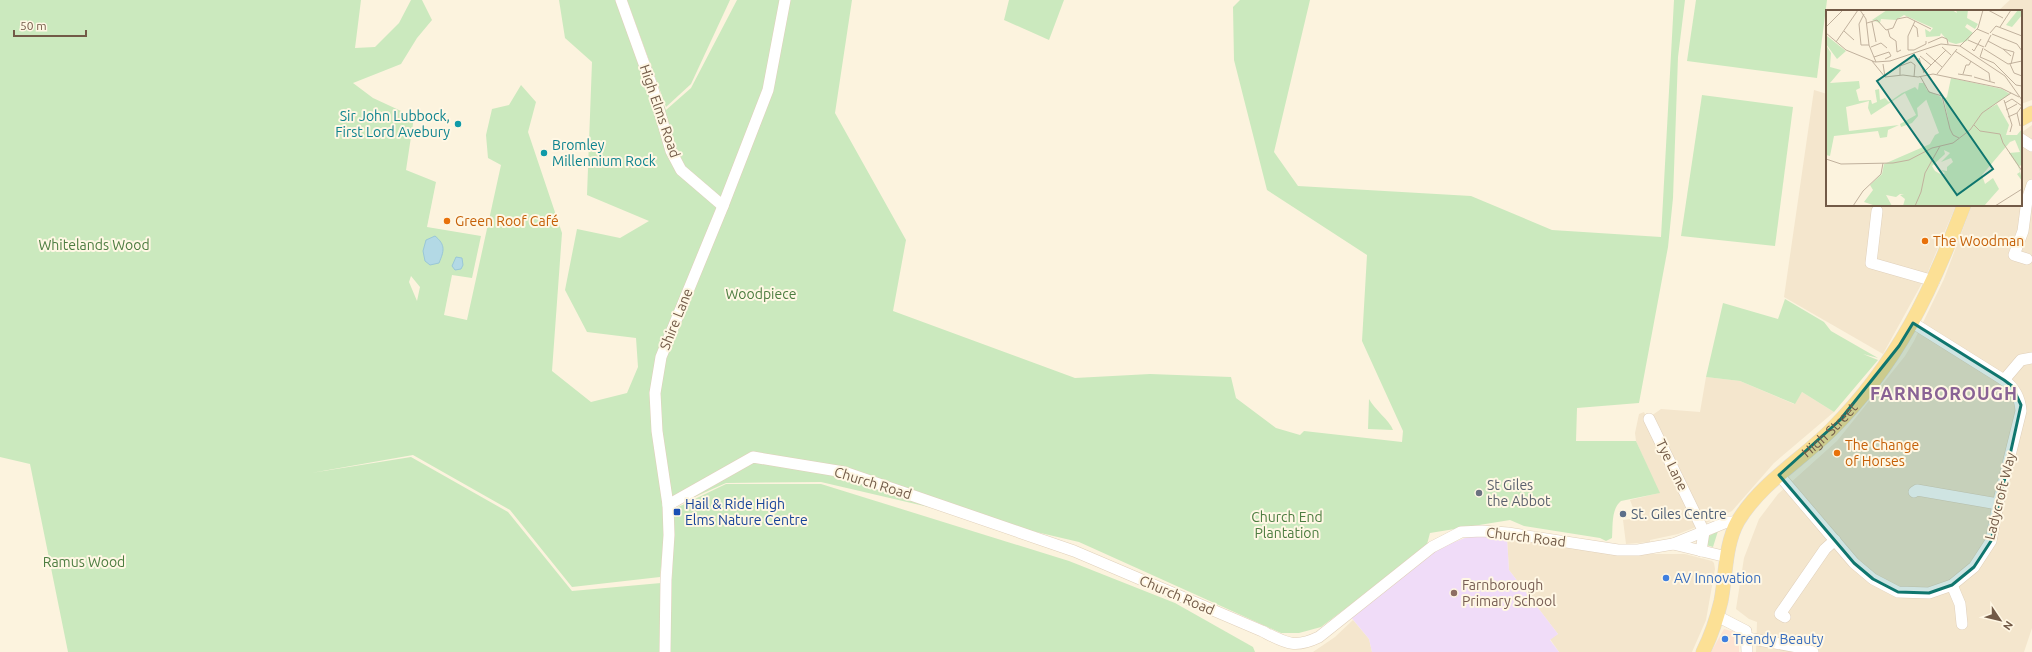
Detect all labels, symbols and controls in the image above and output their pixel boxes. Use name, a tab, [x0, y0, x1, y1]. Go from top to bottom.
inset map	[1826, 10, 2022, 206]
scale bar	[14, 12, 86, 38]
text: 50 m	[20, 19, 47, 32]
street label: High Elms Road	[637, 62, 683, 160]
place label: Sir John Lubbock, First Lord Avebury	[335, 108, 450, 140]
marker: Sir John Lubbock, First Lord Avebury	[453, 119, 463, 129]
place label: Bromley Millennium Rock	[552, 137, 656, 169]
marker: Bromley Millennium Rock	[539, 148, 549, 158]
place label: Green Roof Café	[455, 213, 559, 229]
marker: Green Roof Café	[442, 216, 452, 226]
place label: The Woodman	[1933, 233, 2024, 249]
marker: The Woodman	[1920, 236, 1930, 246]
park label: Whitelands Wood	[38, 237, 150, 253]
street label: Shire Lane	[656, 286, 696, 352]
park label: Woodpiece	[726, 286, 796, 302]
district label: FARNBOROUGH	[1870, 383, 2018, 403]
street label: High Street	[1798, 399, 1861, 461]
street label: Tye Lane	[1653, 437, 1691, 493]
place label: The Change of Horses	[1845, 437, 1919, 469]
marker: The Change of Horses	[1832, 448, 1842, 458]
street label: Ladycroft Way	[1981, 450, 2019, 542]
street label: Church Road	[832, 464, 914, 502]
place label: St Giles the Abbot	[1487, 477, 1551, 509]
marker: St Giles the Abbot	[1474, 488, 1484, 498]
place label: Hail & Ride High Elms Nature Centre	[685, 496, 808, 528]
place label: St. Giles Centre	[1631, 506, 1727, 522]
marker: Hail & Ride High Elms Nature Centre	[672, 507, 682, 517]
park label: Church End Plantation	[1251, 509, 1323, 541]
marker: St. Giles Centre	[1618, 509, 1628, 519]
street label: Church Road	[1485, 524, 1567, 550]
park label: Ramus Wood	[43, 554, 125, 570]
place label: AV Innovation	[1674, 570, 1761, 586]
street label: Church Road	[1137, 572, 1217, 618]
marker: AV Innovation	[1661, 573, 1671, 583]
place label: Farnborough Primary School	[1462, 577, 1556, 609]
marker: Farnborough Primary School	[1449, 588, 1459, 598]
north arrow	[1980, 600, 2020, 640]
text: N	[2001, 619, 2015, 633]
place label: Trendy Beauty	[1733, 631, 1824, 647]
marker: Trendy Beauty	[1720, 634, 1730, 644]

